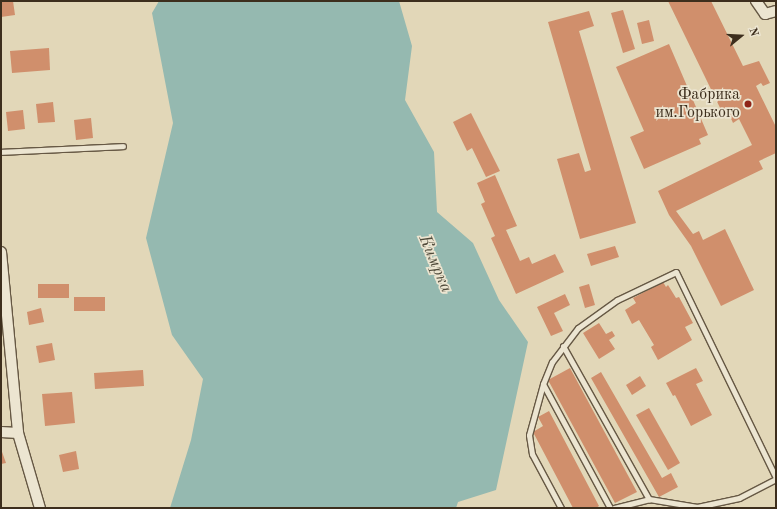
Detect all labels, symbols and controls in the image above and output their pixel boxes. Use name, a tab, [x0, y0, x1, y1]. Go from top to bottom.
north arrow	[721, 16, 761, 56]
text: N	[746, 26, 759, 38]
place label: Фабрика им.Горького	[656, 85, 740, 123]
marker: Фабрика им.Горького	[743, 99, 753, 109]
water label: Кимрка	[414, 232, 456, 296]

